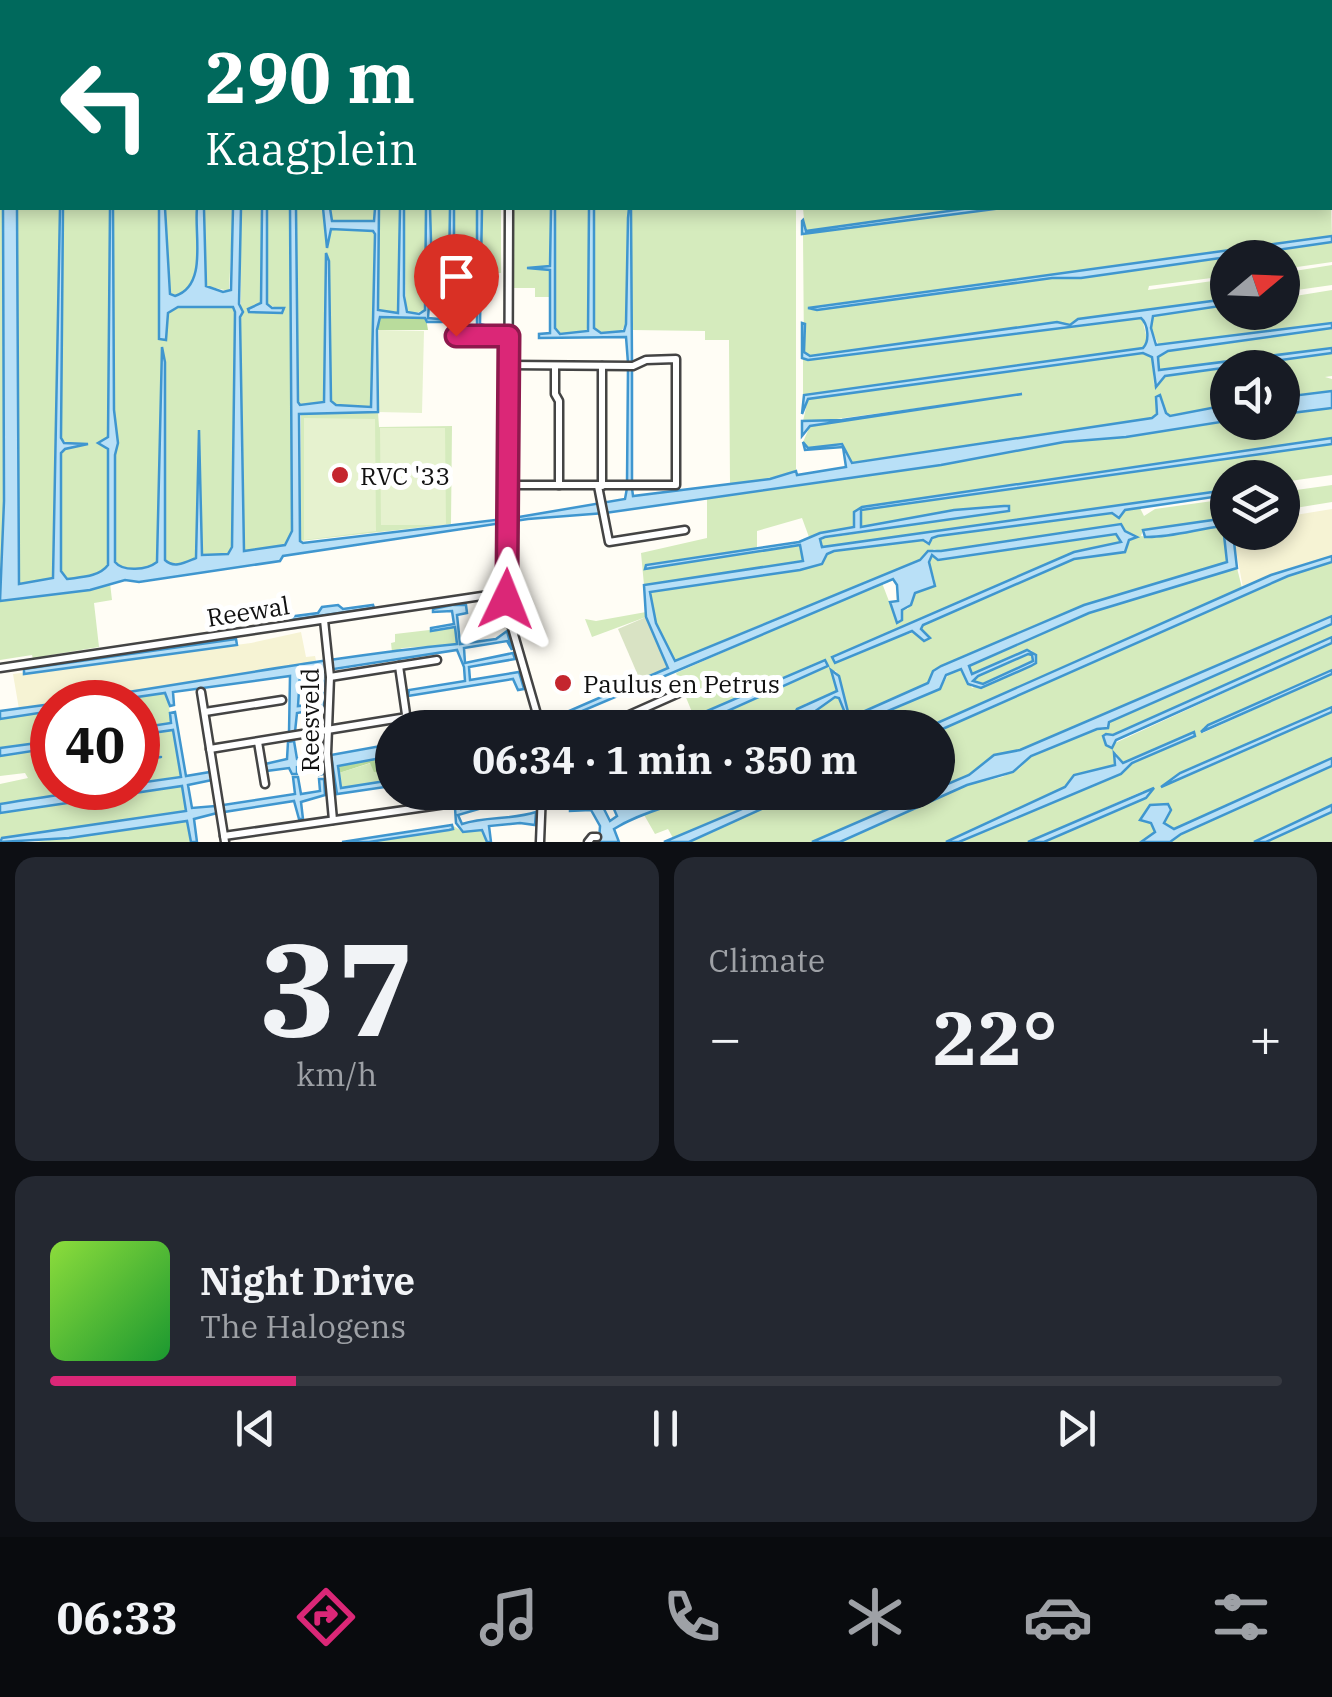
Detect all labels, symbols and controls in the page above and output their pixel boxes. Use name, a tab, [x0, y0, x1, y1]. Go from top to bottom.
text: 290 m	[205, 31, 415, 122]
icon: left	[40, 40, 170, 170]
text: Kaagplein	[205, 119, 418, 177]
pin	[414, 234, 499, 337]
north arrow	[1210, 240, 1300, 330]
map controls	[1210, 240, 1300, 550]
icon: arrive	[429, 249, 484, 304]
button: sound	[1210, 350, 1300, 440]
place label: RVC '33	[360, 459, 450, 492]
button: layers	[1210, 460, 1300, 550]
marker: RVC '33	[329, 464, 351, 486]
position arrow	[454, 547, 558, 651]
street label: Reewal	[204, 588, 292, 634]
place label: Paulus en Petrus	[583, 667, 780, 700]
street label: Reesveld	[293, 668, 326, 772]
marker: Paulus en Petrus	[552, 672, 574, 694]
speed limit sign: 40	[30, 680, 160, 810]
text: 06:34 · 1 min · 350 m	[472, 735, 858, 784]
text: 37	[259, 903, 415, 1072]
text: Climate	[709, 939, 825, 981]
text: 22°	[933, 988, 1058, 1086]
text: −	[709, 1002, 742, 1073]
text: +	[1249, 1002, 1282, 1073]
text: km/h	[296, 1053, 377, 1095]
text: Night Drive	[200, 1256, 415, 1305]
text: The Halogens	[200, 1305, 406, 1347]
icon: previous	[228, 1401, 283, 1456]
icon: pause	[638, 1401, 693, 1456]
icon: next	[1049, 1401, 1104, 1456]
icon: directions	[291, 1582, 361, 1652]
icon: music	[474, 1582, 544, 1652]
icon: phone	[657, 1582, 727, 1652]
icon: climate	[840, 1582, 910, 1652]
icon: car	[1023, 1582, 1093, 1652]
icon: filters	[1206, 1582, 1276, 1652]
text: 06:33	[56, 1588, 178, 1646]

